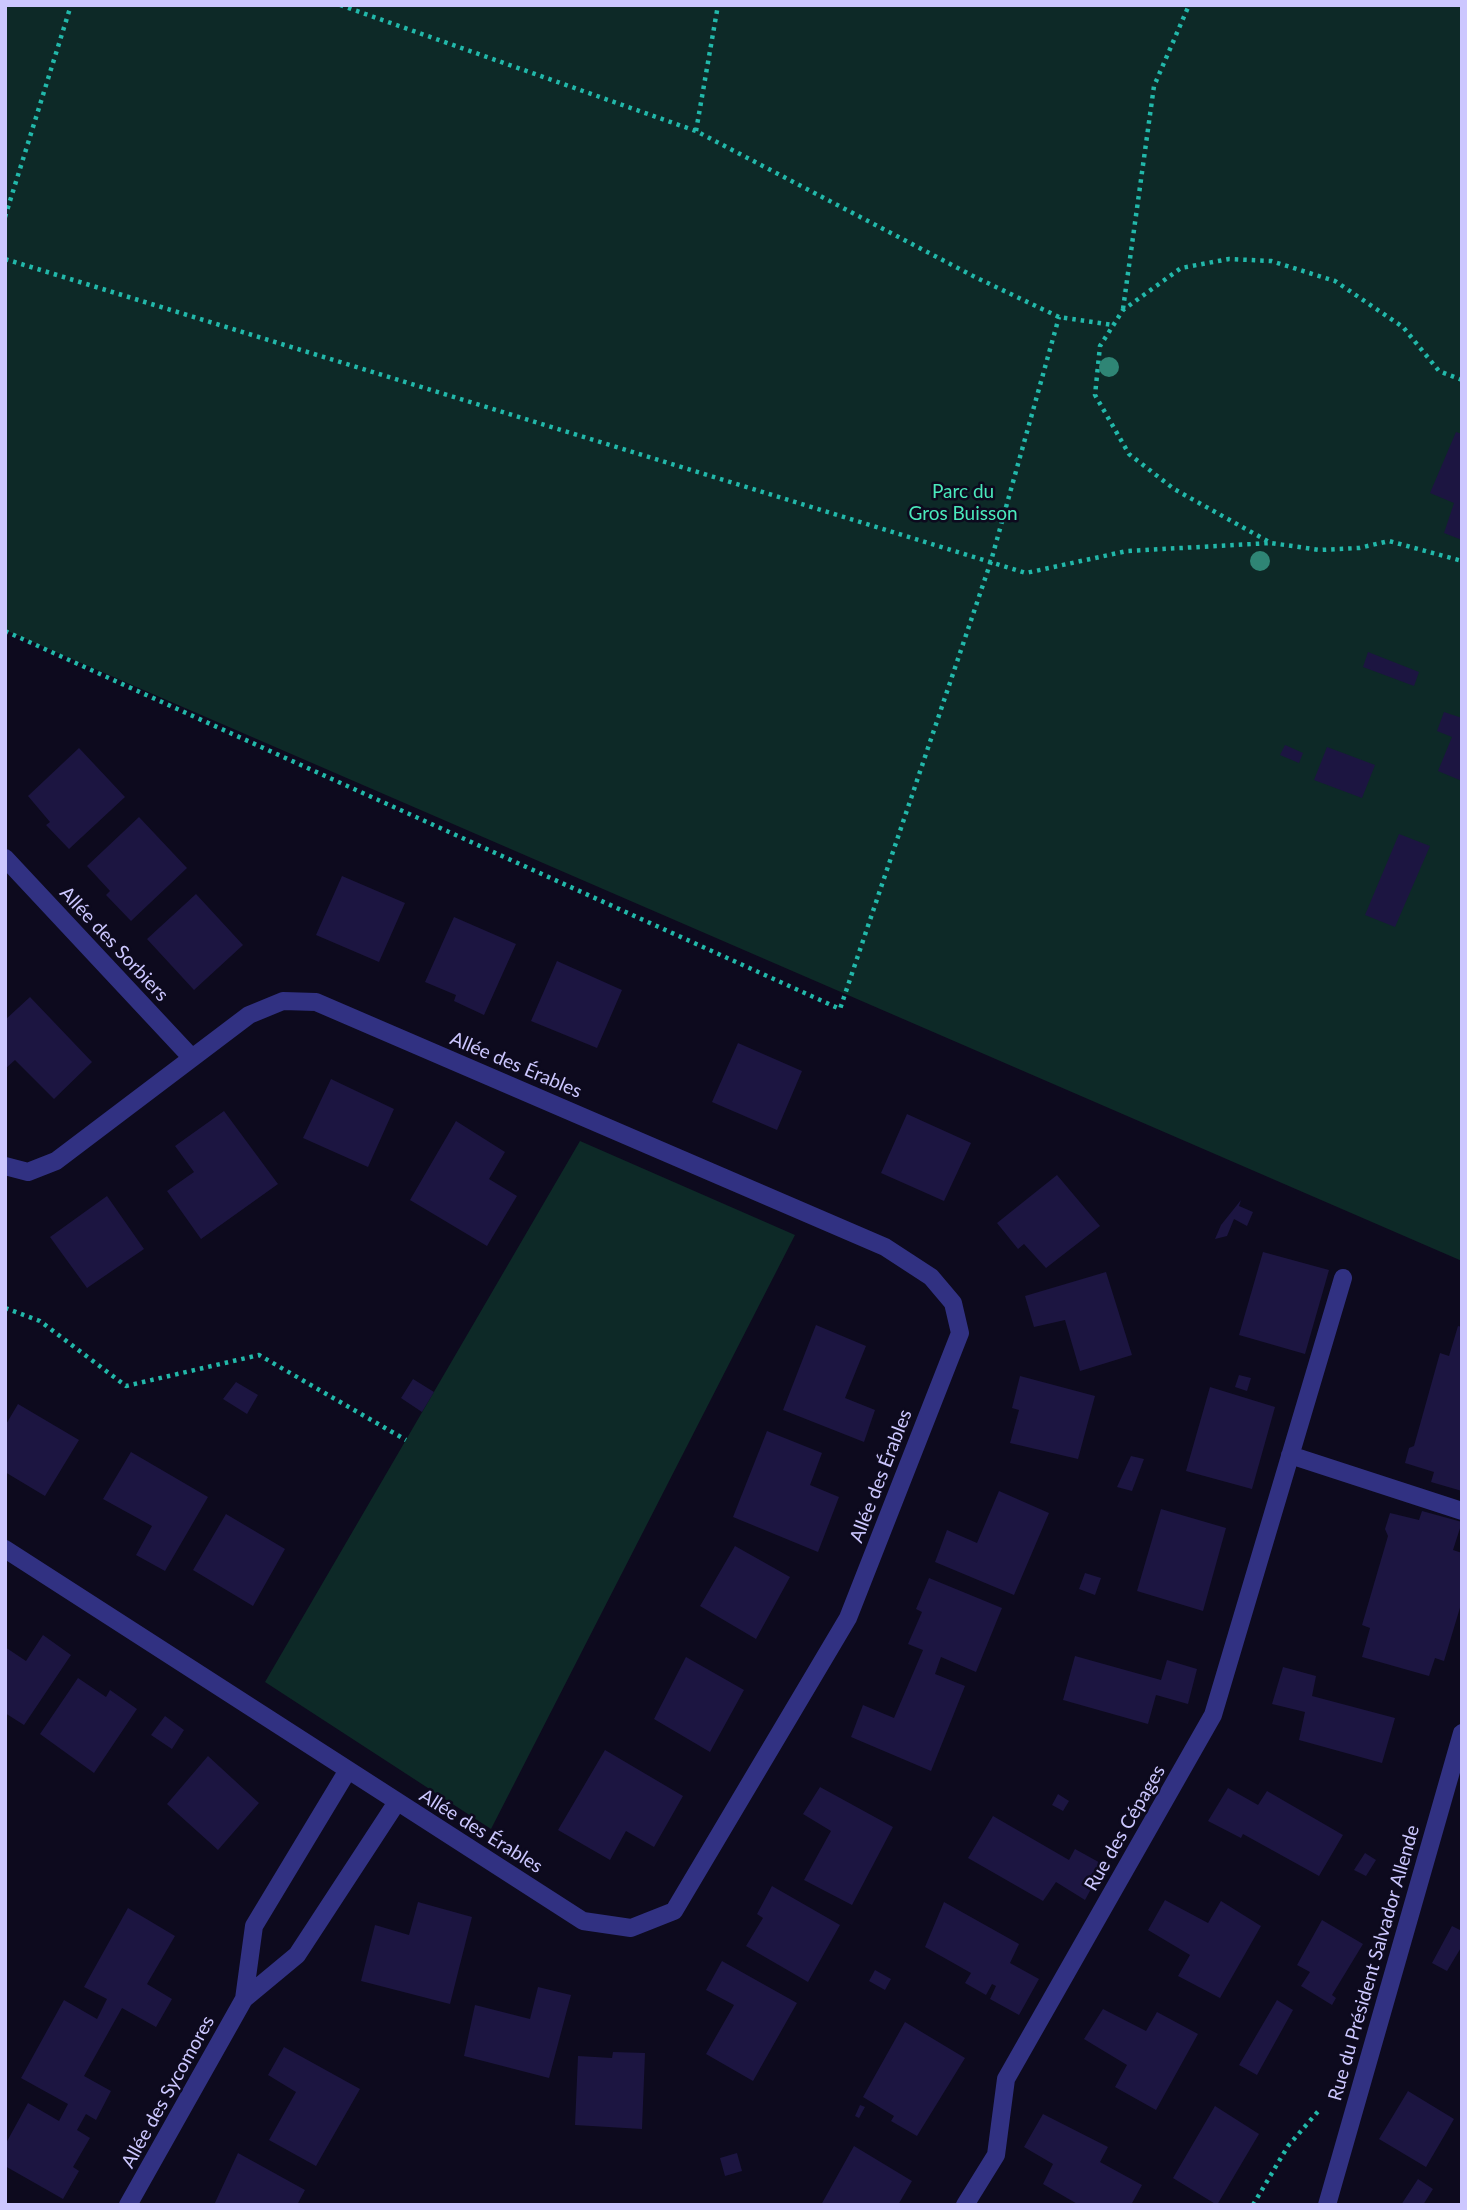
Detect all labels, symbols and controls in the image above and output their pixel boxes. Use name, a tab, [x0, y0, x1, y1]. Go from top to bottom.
park label: Parc du Gros Buisson	[908, 481, 1018, 525]
street label: Allée des Sorbiers	[55, 882, 173, 1006]
street label: Allée des Érables	[447, 1027, 585, 1103]
street label: Allée des Érables	[845, 1406, 917, 1546]
street label: Rue des Cépages	[1080, 1761, 1170, 1895]
street label: Allée des Érables	[415, 1784, 547, 1878]
street label: Rue du Président Salvador Allende	[1324, 1822, 1424, 2104]
street label: Allée des Sycomores	[117, 2012, 219, 2172]

